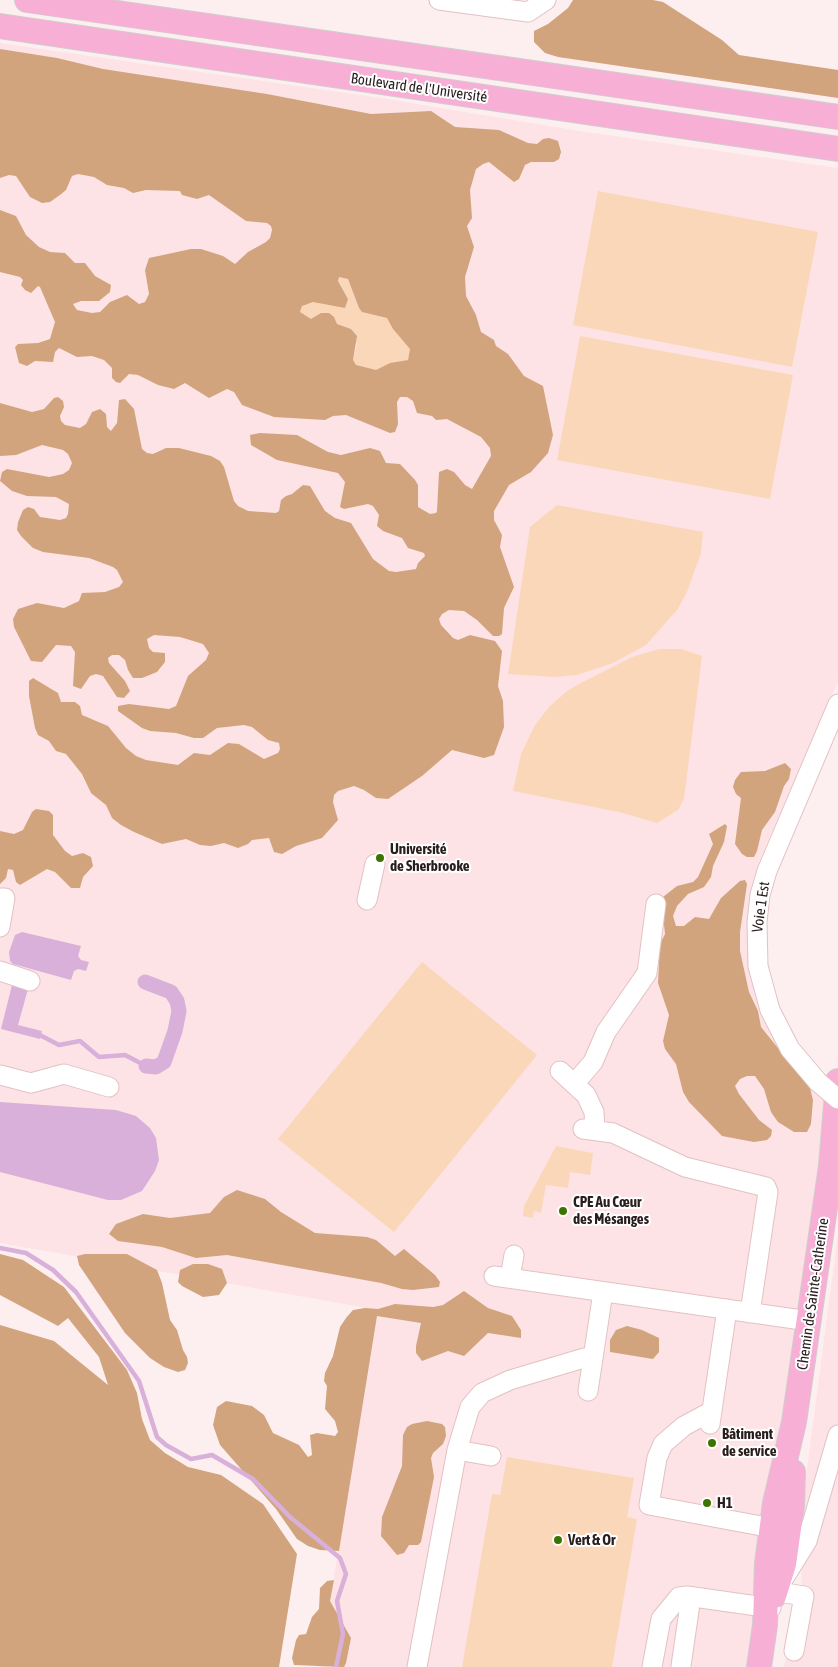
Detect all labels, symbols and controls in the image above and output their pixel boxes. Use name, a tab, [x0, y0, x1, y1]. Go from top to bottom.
street label: Boulevard de l'Université	[350, 70, 488, 106]
place label: Université de Sherbrooke	[390, 840, 470, 875]
marker: Université de Sherbrooke	[374, 852, 386, 864]
street label: Voie 1 Est	[749, 880, 773, 934]
place label: CPE Au Cœur des Mésanges	[573, 1193, 649, 1228]
marker: CPE Au Cœur des Mésanges	[557, 1205, 569, 1217]
street label: Chemin de Sainte-Catherine	[793, 1217, 833, 1371]
place label: Bâtiment de service	[722, 1425, 776, 1460]
marker: Bâtiment de service	[706, 1437, 718, 1449]
place label: H1	[717, 1494, 733, 1512]
marker: H1	[701, 1497, 713, 1509]
place label: Vert & Or	[568, 1531, 615, 1549]
marker: Vert & Or	[552, 1534, 564, 1546]

